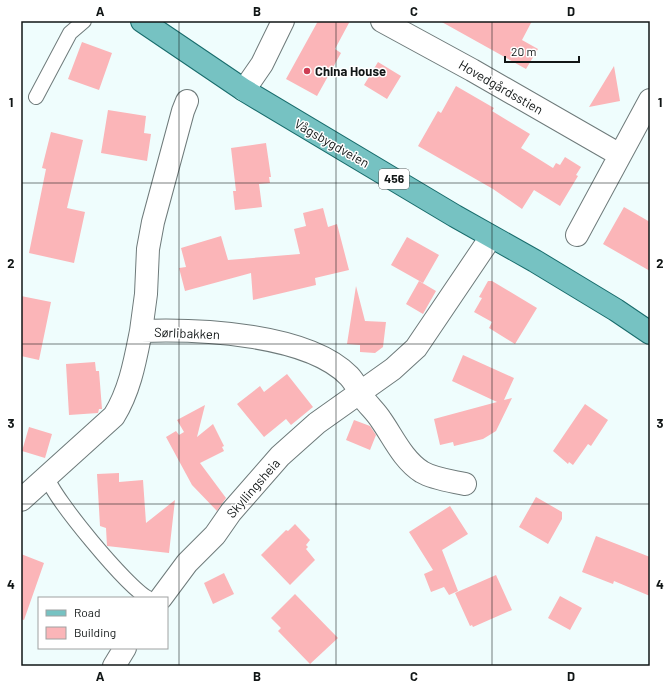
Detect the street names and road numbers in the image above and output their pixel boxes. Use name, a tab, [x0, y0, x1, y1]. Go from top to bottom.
street label: Hovedgårdsstien	[456, 56, 546, 118]
street label: Vågsbygdveien	[292, 115, 372, 171]
road number: 456	[379, 169, 409, 189]
street label: Sørlibakken	[154, 324, 220, 342]
street label: Skyllingsheia	[223, 455, 283, 521]

